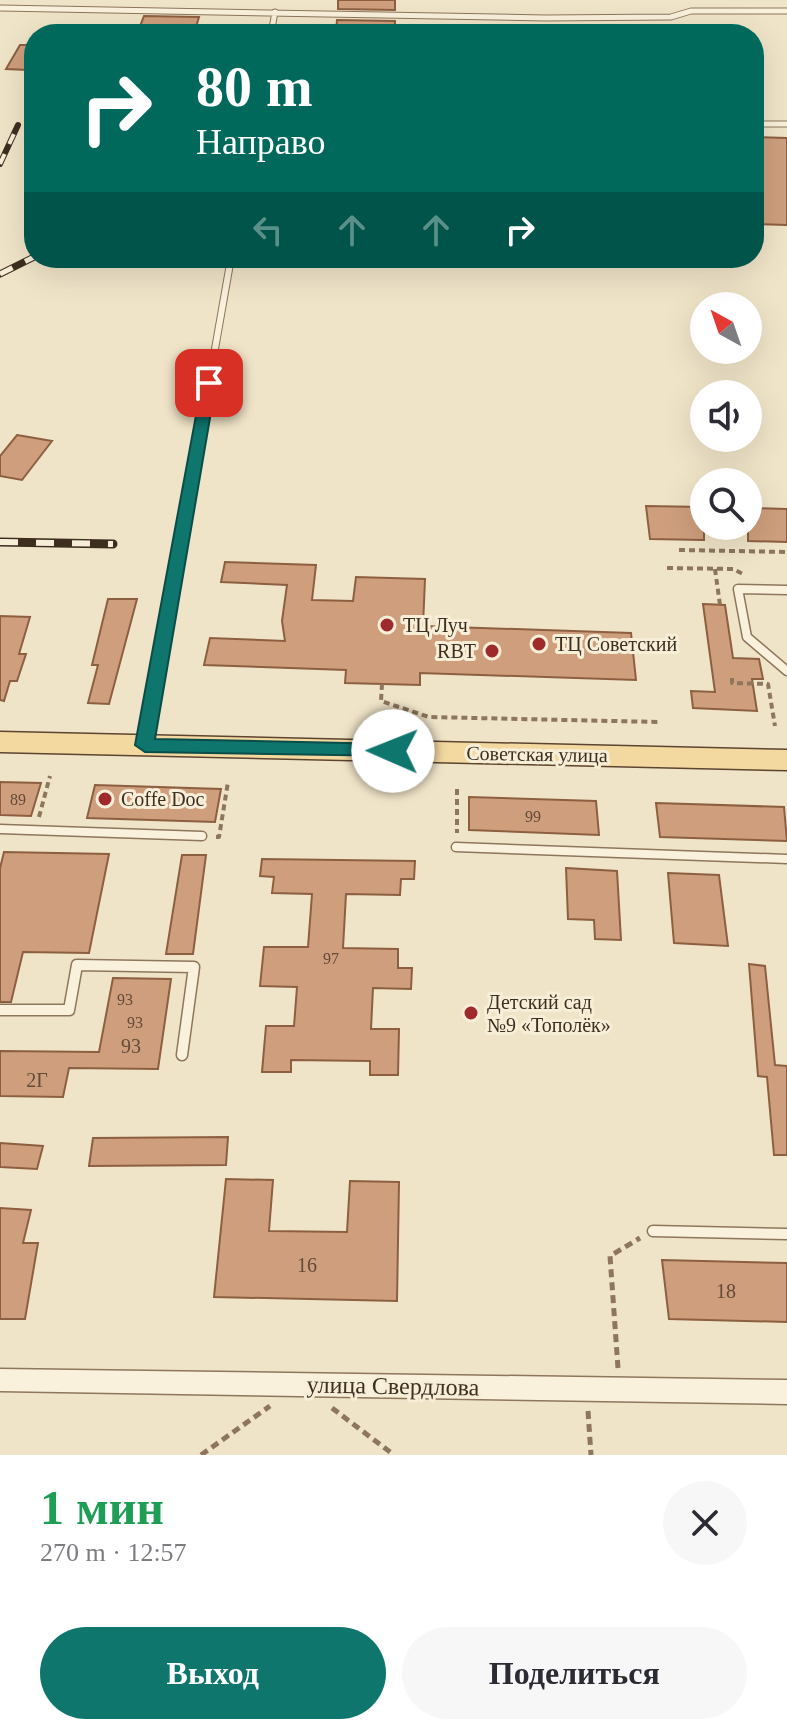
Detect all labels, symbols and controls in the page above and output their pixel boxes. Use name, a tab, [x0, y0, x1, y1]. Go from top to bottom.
icon: right	[64, 56, 168, 160]
text: 80 m	[196, 56, 313, 118]
text: Направо	[196, 122, 326, 162]
icon: left	[246, 208, 290, 252]
icon: ahead	[330, 208, 374, 252]
icon: ahead	[414, 208, 458, 252]
icon: right	[498, 208, 542, 252]
north arrow	[690, 292, 762, 364]
map controls	[690, 292, 762, 540]
pin	[175, 349, 243, 417]
icon: arrive	[187, 361, 231, 405]
button: sound	[690, 380, 762, 452]
button: search	[690, 468, 762, 540]
place label: ТЦ Луч	[403, 614, 468, 637]
marker: ТЦ Луч	[378, 616, 396, 634]
place label: ТЦ Советский	[555, 633, 677, 656]
marker: ТЦ Советский	[530, 635, 548, 653]
place label: RBT	[437, 640, 476, 662]
marker: RBT	[483, 642, 501, 660]
position arrow	[351, 709, 435, 793]
street label: Советская улица	[466, 742, 608, 767]
place label: Coffe Doc	[121, 788, 205, 810]
marker: Coffe Doc	[96, 790, 114, 808]
house number: 89	[10, 791, 26, 808]
house number: 99	[525, 808, 541, 825]
house number: 97	[323, 950, 339, 967]
house number: 93	[117, 991, 133, 1008]
place label: Детский сад №9 «Тополёк»	[487, 991, 611, 1036]
marker: Детский сад №9 «Тополёк»	[462, 1004, 480, 1022]
house number: 93	[127, 1014, 143, 1031]
house number: 93	[121, 1035, 141, 1057]
house number: 2Г	[26, 1069, 48, 1091]
house number: 16	[297, 1254, 317, 1276]
house number: 18	[716, 1280, 736, 1302]
street label: улица Свердлова	[306, 1371, 480, 1401]
text: 1 мин	[40, 1481, 164, 1534]
button: close	[663, 1481, 747, 1565]
text: 270 m · 12:57	[40, 1538, 187, 1567]
button: Выход	[40, 1627, 386, 1719]
button: Поделиться	[402, 1627, 747, 1719]

